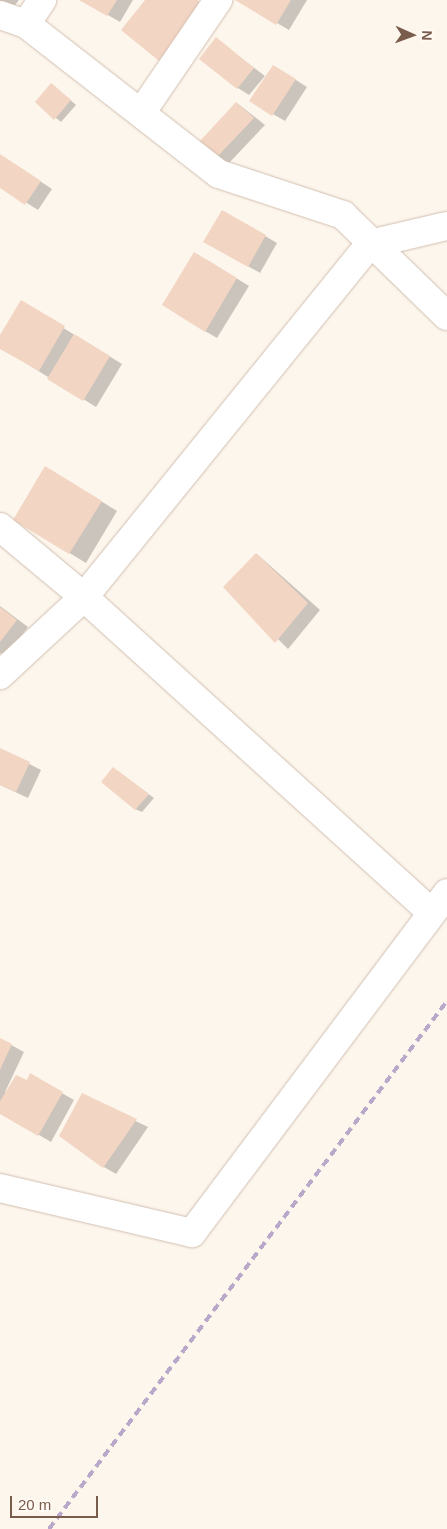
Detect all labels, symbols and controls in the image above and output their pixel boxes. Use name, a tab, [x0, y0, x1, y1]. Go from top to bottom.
north arrow	[387, 10, 437, 60]
text: N	[419, 30, 435, 41]
scale bar	[12, 1486, 100, 1518]
text: 20 m	[18, 1496, 51, 1513]

